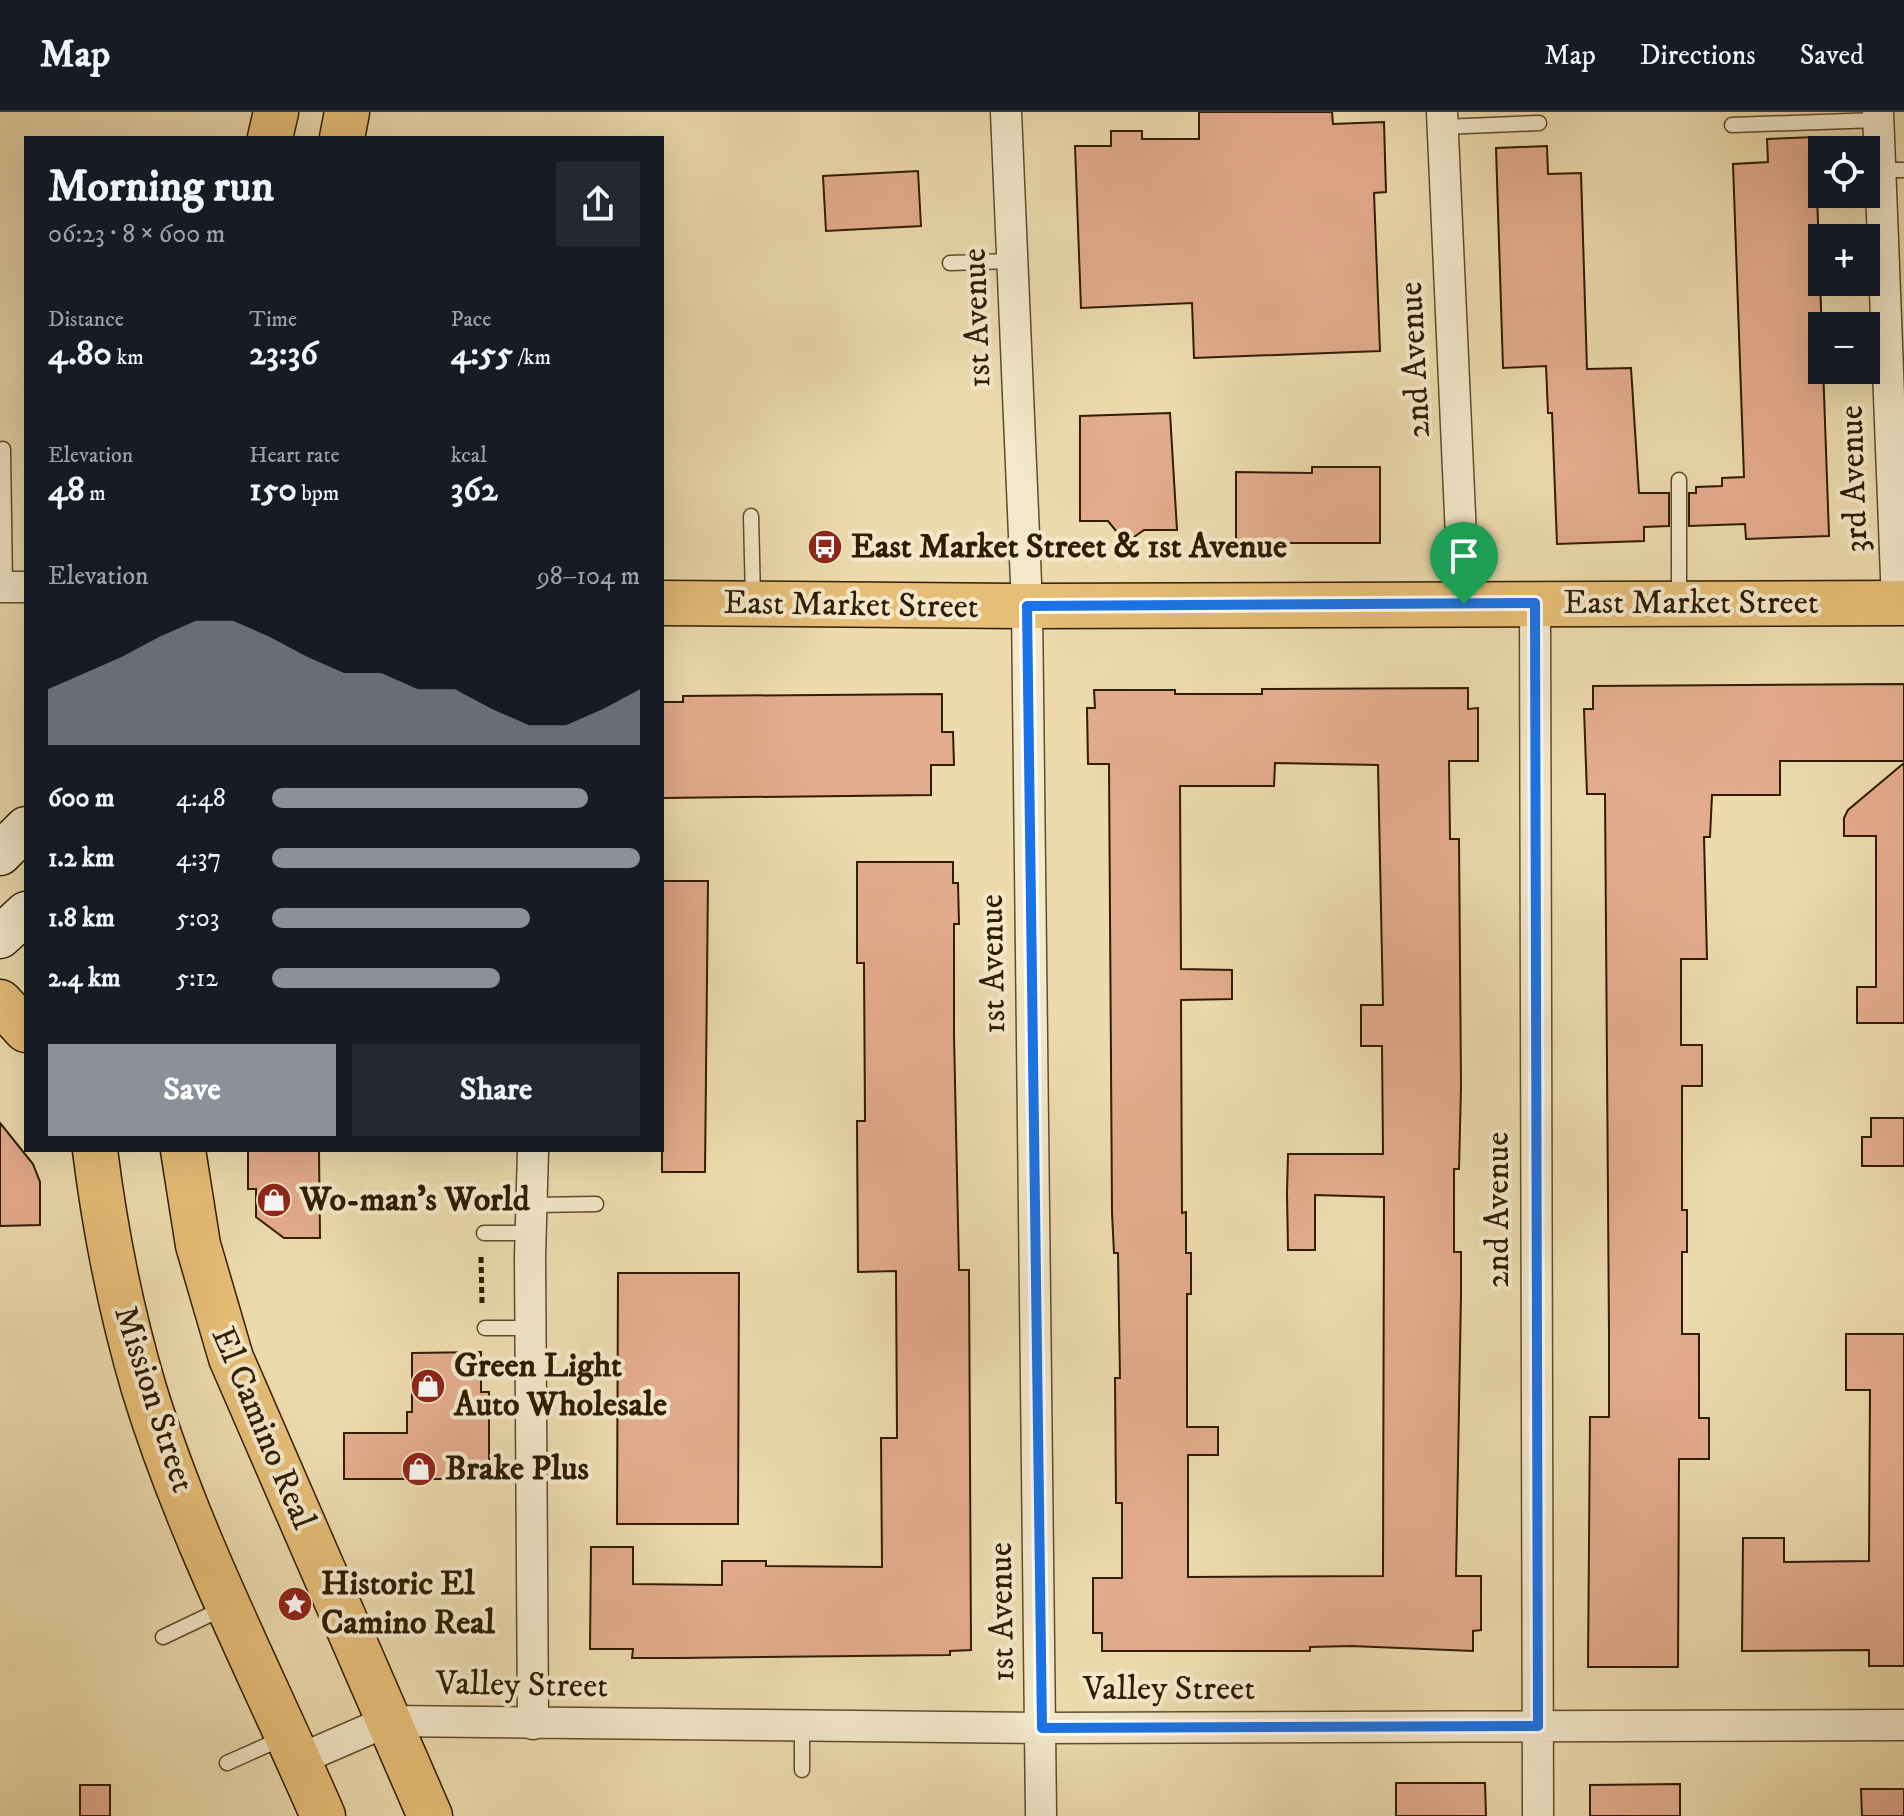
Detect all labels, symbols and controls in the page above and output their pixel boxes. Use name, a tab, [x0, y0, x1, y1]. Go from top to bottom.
text: Map	[40, 31, 110, 79]
text: Map	[1544, 38, 1596, 73]
text: Directions	[1640, 38, 1756, 73]
text: Saved	[1800, 38, 1864, 73]
map controls	[1808, 136, 1880, 384]
button: locate	[1808, 136, 1880, 208]
text: Morning run	[48, 160, 274, 215]
button: share	[556, 162, 640, 246]
text: 06:23 · 8 × 600 m	[48, 218, 225, 251]
button: +	[1808, 224, 1880, 296]
street label: 1st Avenue	[954, 247, 1000, 389]
street label: 2nd Avenue	[1390, 281, 1440, 439]
text: Distance	[48, 306, 124, 333]
text: Time	[249, 306, 297, 333]
text: Pace	[451, 306, 491, 333]
button: −	[1808, 312, 1880, 384]
text: 4.80	[48, 333, 112, 375]
text: 23:36	[249, 333, 318, 375]
text: 4:55	[451, 333, 513, 375]
text: km	[112, 344, 144, 371]
text: /km	[513, 344, 551, 371]
street label: 3rd Avenue	[1830, 405, 1878, 553]
text: Elevation	[48, 442, 133, 469]
text: Heart rate	[249, 442, 340, 469]
text: kcal	[451, 442, 487, 469]
text: 48	[48, 469, 85, 511]
text: 150	[249, 469, 297, 511]
text: 362	[451, 469, 498, 511]
text: m	[85, 480, 106, 507]
text: bpm	[297, 480, 339, 507]
pin	[1430, 522, 1498, 604]
place label: East Market Street & 1st Avenue	[851, 526, 1287, 568]
bus stop icon: East Market Street & 1st Avenue	[806, 528, 844, 566]
icon: arrive	[1442, 534, 1486, 578]
text: Elevation	[48, 560, 149, 593]
text: 98–104 m	[537, 560, 640, 593]
street label: East Market Street	[723, 582, 979, 628]
street label: East Market Street	[1563, 582, 1819, 624]
text: 600 m	[48, 782, 115, 815]
text: 4:48	[176, 782, 226, 815]
text: 1.2 km	[48, 842, 114, 875]
text: 4:37	[176, 842, 221, 875]
street label: 1st Avenue	[971, 894, 1015, 1034]
text: 1.8 km	[48, 902, 115, 935]
text: 5:03	[176, 902, 219, 935]
text: 2.4 km	[48, 962, 121, 995]
text: 5:12	[176, 962, 218, 995]
button: Save	[48, 1044, 336, 1136]
button: Share	[352, 1044, 640, 1136]
street label: 2nd Avenue	[1477, 1132, 1519, 1288]
place label: Wo-man's World	[299, 1179, 531, 1221]
shop icon: Wo-man's World	[255, 1181, 293, 1219]
street label: Mission Street	[104, 1301, 204, 1498]
street label: El Camino Real	[202, 1321, 325, 1536]
place label: Green Light Auto Wholesale	[453, 1345, 667, 1426]
shop icon: Green Light Auto Wholesale	[409, 1367, 447, 1405]
place label: Brake Plus	[445, 1448, 589, 1490]
shop icon: Brake Plus	[400, 1450, 438, 1488]
street label: 1st Avenue	[980, 1542, 1024, 1682]
place label: Historic El Camino Real	[321, 1563, 496, 1644]
place icon: Historic El Camino Real	[276, 1585, 314, 1623]
street label: Valley Street	[435, 1662, 608, 1708]
street label: Valley Street	[1082, 1668, 1255, 1710]

